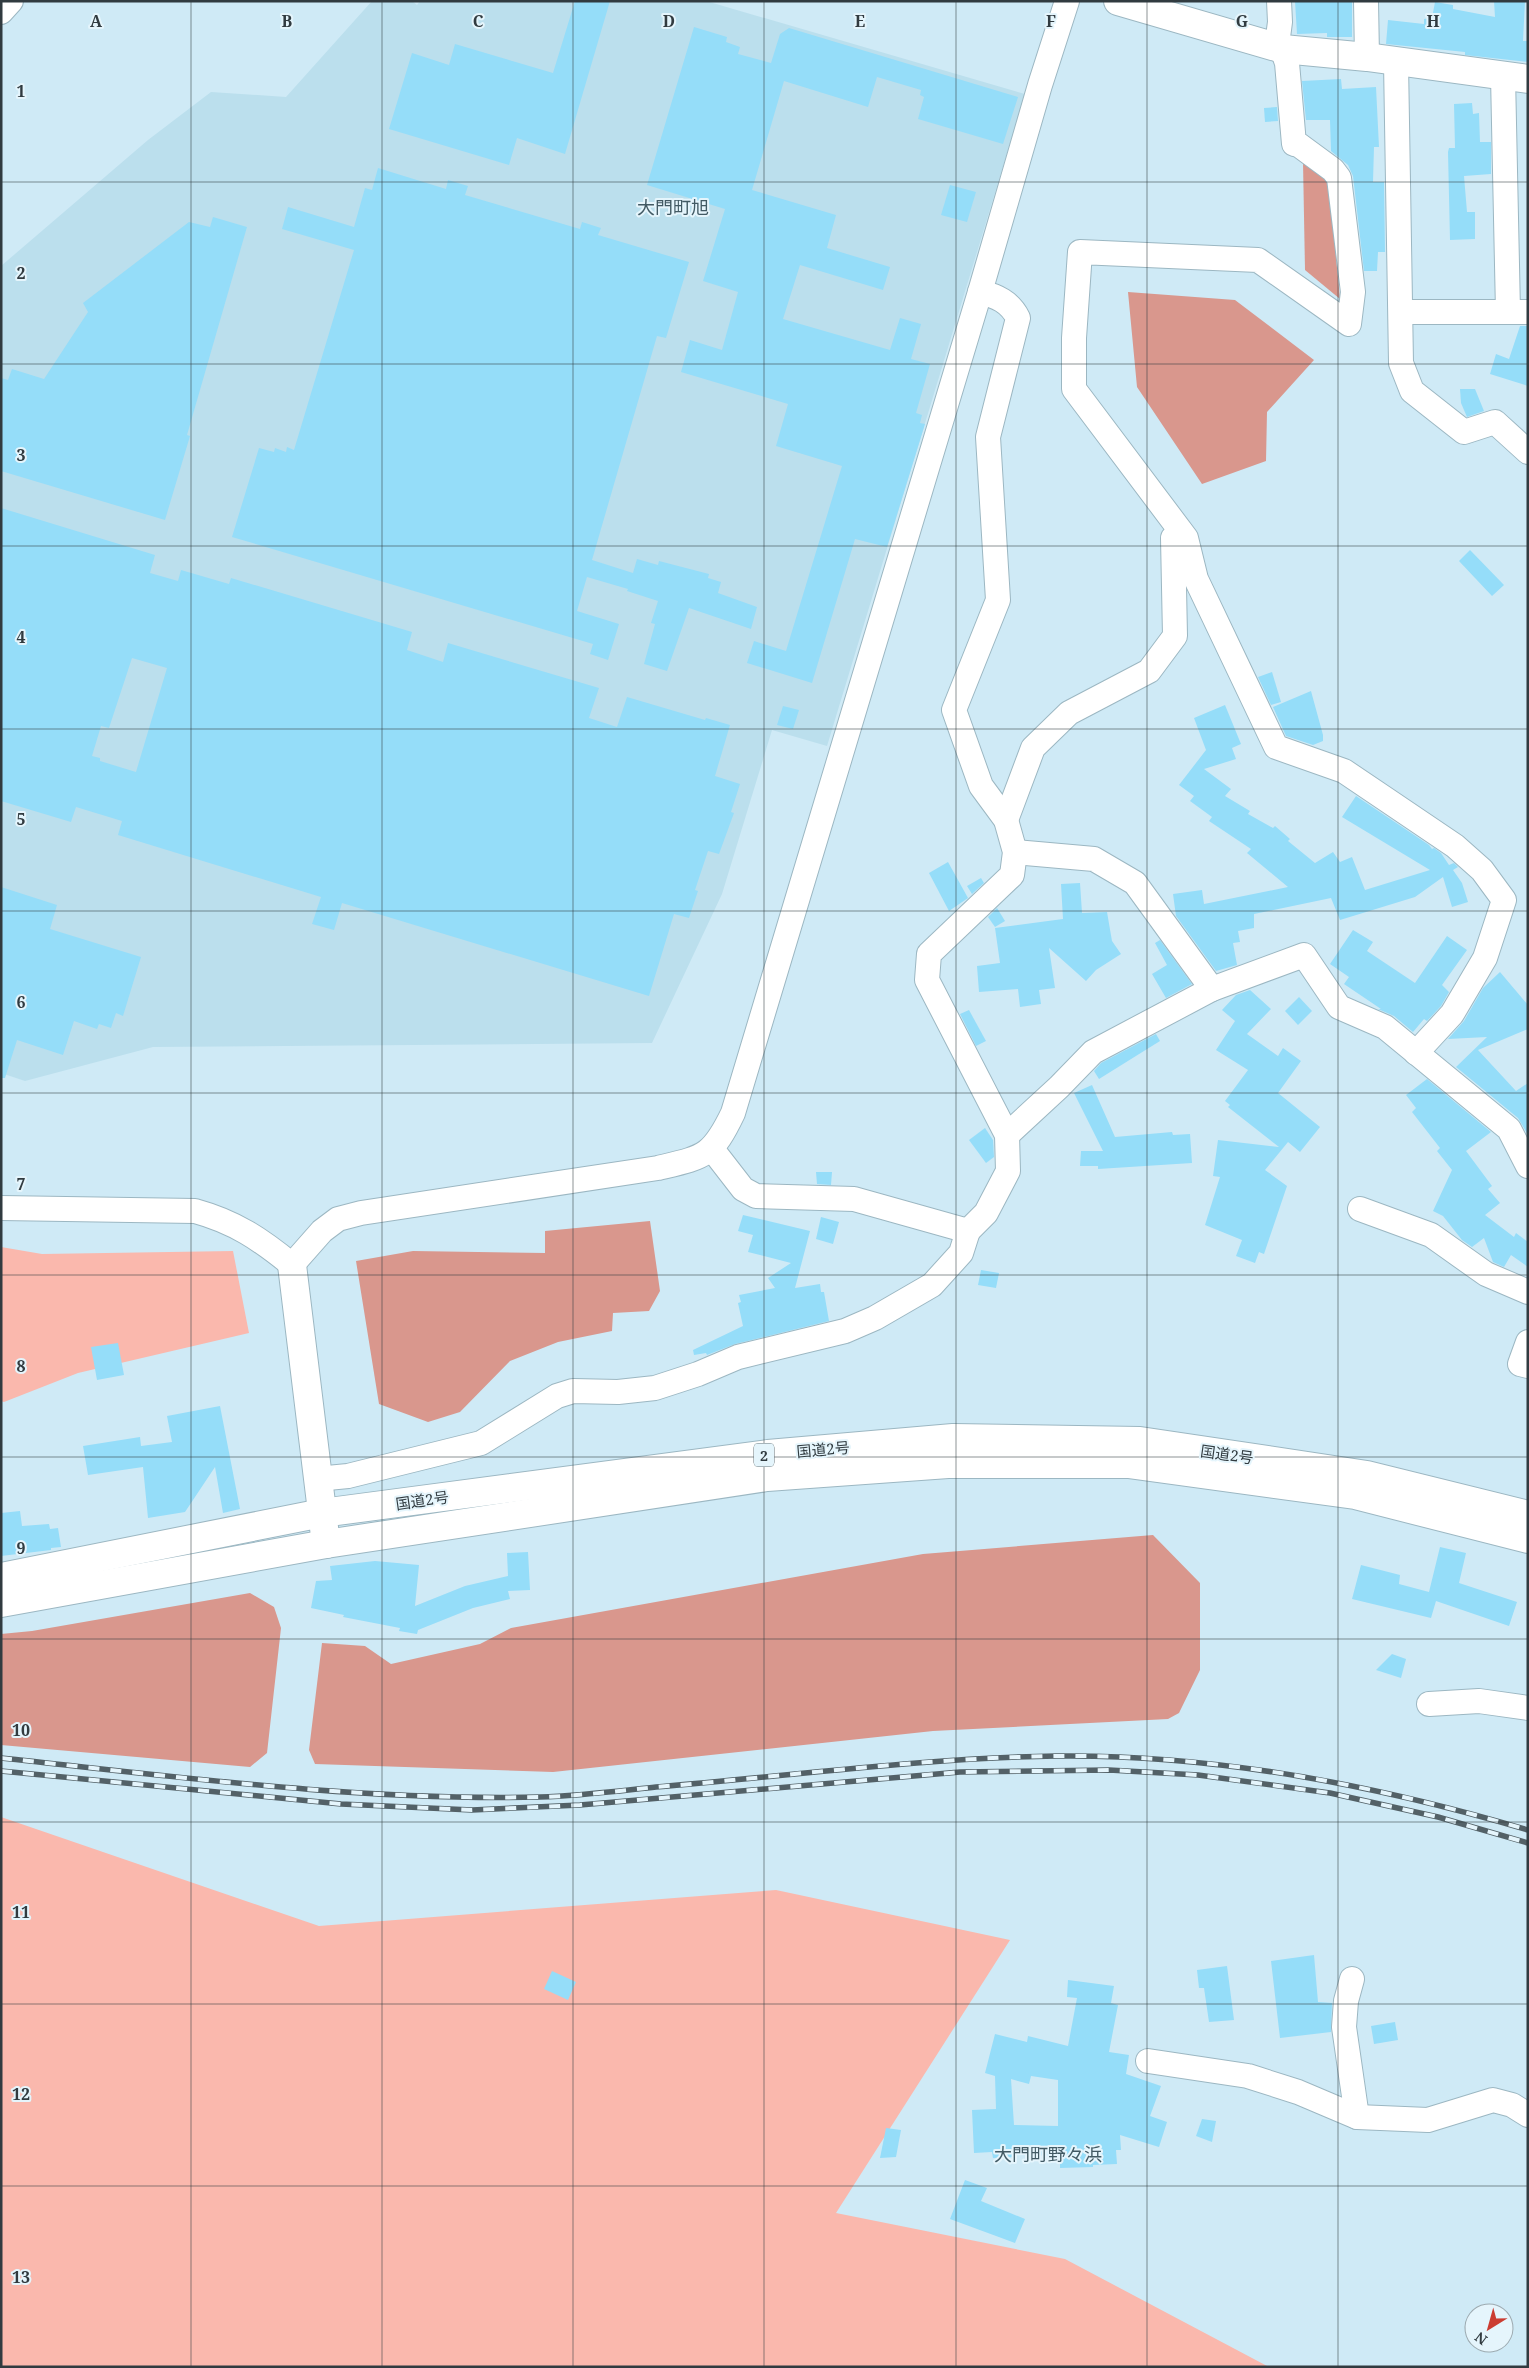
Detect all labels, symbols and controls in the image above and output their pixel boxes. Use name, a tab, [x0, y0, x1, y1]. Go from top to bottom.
text: A	[90, 10, 103, 32]
text: B	[282, 10, 293, 32]
text: C	[473, 10, 484, 32]
text: D	[663, 10, 675, 32]
text: E	[855, 10, 865, 32]
text: F	[1046, 10, 1056, 32]
text: G	[1236, 10, 1248, 32]
text: H	[1426, 10, 1440, 32]
text: 1	[16, 80, 26, 102]
district label: 大門町旭	[637, 195, 709, 219]
text: 2	[16, 262, 26, 284]
text: 3	[16, 444, 26, 466]
text: 4	[16, 626, 26, 648]
text: 5	[16, 808, 26, 830]
text: 6	[16, 991, 26, 1013]
text: 7	[16, 1173, 26, 1195]
text: 8	[16, 1355, 26, 1377]
street label: 国道2号	[796, 1437, 850, 1461]
street label: 国道2号	[1199, 1440, 1255, 1468]
road number: 2	[754, 1444, 774, 1466]
street label: 国道2号	[394, 1486, 450, 1514]
text: 9	[16, 1537, 26, 1559]
text: 10	[12, 1719, 30, 1741]
text: 11	[12, 1901, 30, 1923]
text: 12	[12, 2083, 30, 2105]
district label: 大門町野々浜	[994, 2142, 1102, 2166]
text: 13	[12, 2266, 30, 2288]
north arrow	[1464, 2303, 1514, 2353]
text: N	[1471, 2328, 1491, 2350]

